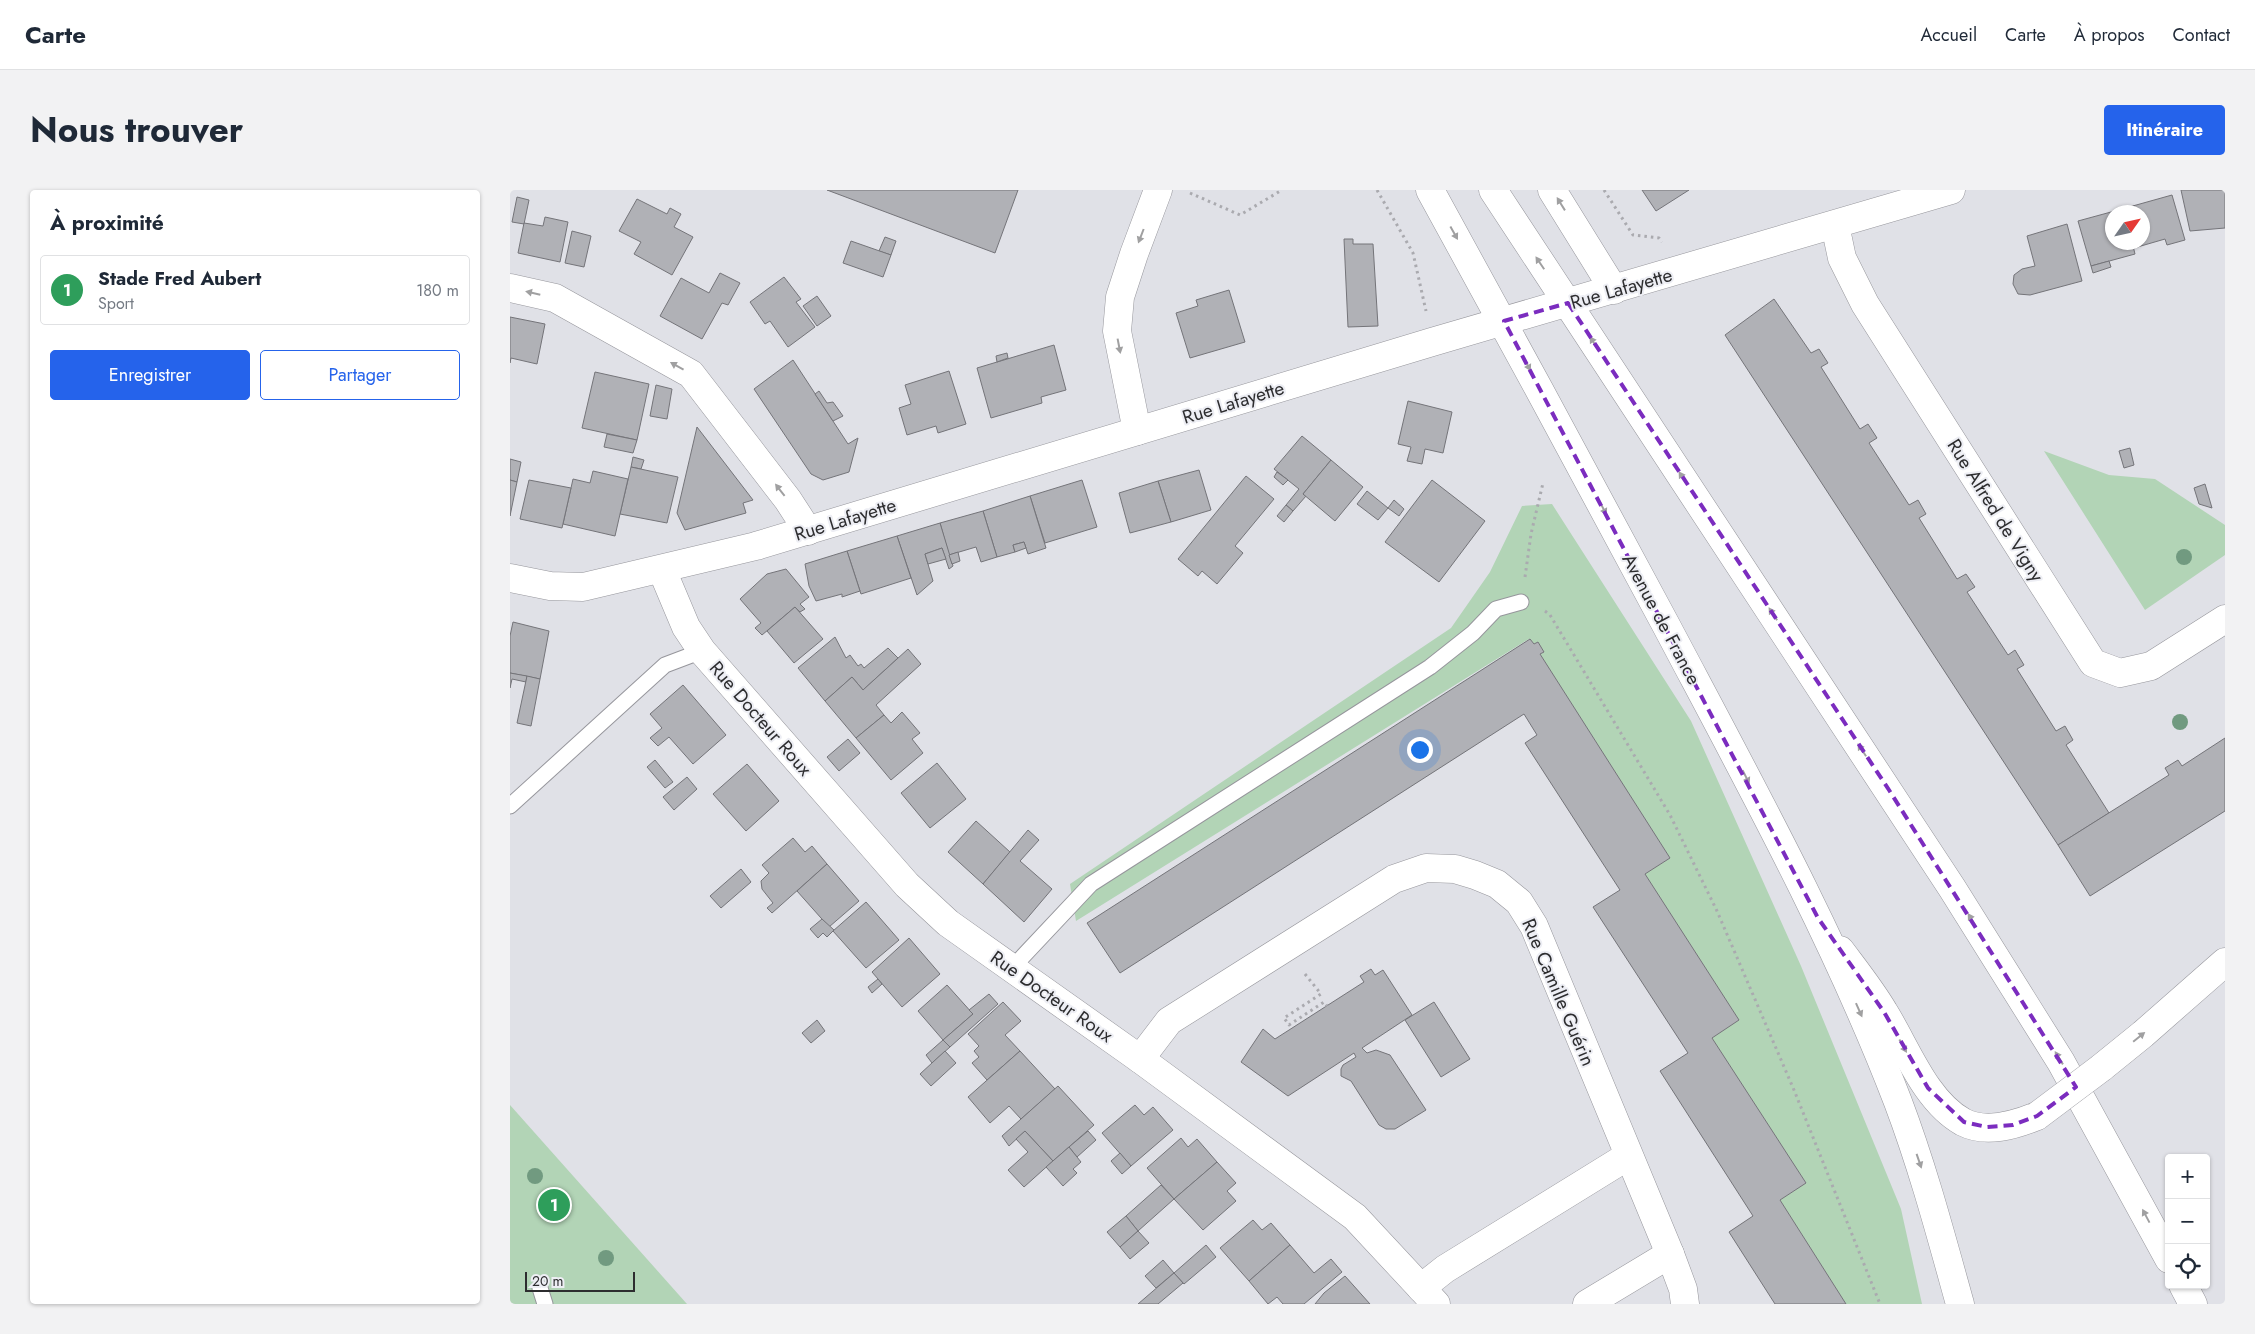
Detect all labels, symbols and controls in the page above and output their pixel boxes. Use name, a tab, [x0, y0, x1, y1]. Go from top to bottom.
text: Carte	[25, 17, 86, 52]
text: Accueil	[1920, 22, 1977, 48]
text: Carte	[2005, 22, 2046, 48]
text: À propos	[2074, 22, 2144, 48]
text: Contact	[2172, 22, 2230, 48]
text: Nous trouver	[30, 105, 243, 155]
button: Itinéraire	[2104, 105, 2225, 155]
one-way arrow	[1556, 197, 1565, 210]
north arrow	[2105, 205, 2150, 250]
text: À proximité	[50, 208, 164, 238]
one-way arrow	[1449, 226, 1458, 239]
one-way arrow	[1137, 228, 1144, 243]
one-way arrow	[1535, 256, 1545, 270]
street label: Rue Lafayette	[1567, 261, 1676, 316]
text: Stade Fred Aubert	[98, 265, 261, 292]
text: 1	[63, 279, 71, 302]
text: 180 m	[416, 279, 459, 302]
one-way arrow	[525, 289, 540, 297]
text: Sport	[98, 292, 134, 315]
one-way arrow	[1589, 336, 1598, 349]
one-way arrow	[1116, 338, 1124, 354]
button: Enregistrer	[50, 350, 250, 400]
button: Partager	[260, 350, 460, 400]
one-way arrow	[1523, 357, 1531, 372]
one-way arrow	[670, 362, 684, 371]
street label: Rue Lafayette	[1179, 374, 1288, 431]
street label: Rue Alfred de Vigny	[1941, 434, 2051, 587]
one-way arrow	[1678, 472, 1688, 485]
one-way arrow	[775, 484, 786, 497]
street label: Rue Lafayette	[791, 491, 900, 548]
one-way arrow	[1599, 500, 1607, 515]
street label: Avenue de France	[1616, 549, 1708, 690]
one-way arrow	[1768, 607, 1777, 621]
street label: Rue Docteur Roux	[703, 655, 818, 782]
your location	[1407, 737, 1433, 763]
one-way arrow	[1857, 743, 1867, 756]
one-way arrow	[1742, 769, 1750, 784]
street label: Rue Camille Guérin	[1515, 914, 1602, 1070]
one-way arrow	[1968, 914, 1977, 927]
street label: Rue Docteur Roux	[985, 944, 1118, 1049]
one-way arrow	[1855, 1003, 1863, 1017]
one-way arrow	[2132, 1032, 2145, 1043]
one-way arrow	[1899, 1038, 1907, 1053]
one-way arrow	[2054, 1051, 2064, 1064]
one-way arrow	[1915, 1154, 1923, 1169]
map controls	[2165, 1154, 2210, 1289]
button: +	[2165, 1154, 2210, 1199]
pin: 1	[538, 1186, 570, 1224]
button: −	[2165, 1199, 2210, 1244]
one-way arrow	[2142, 1208, 2150, 1223]
button: locate	[2165, 1244, 2210, 1289]
scale bar	[525, 1269, 635, 1292]
text: 20 m	[532, 1271, 564, 1291]

